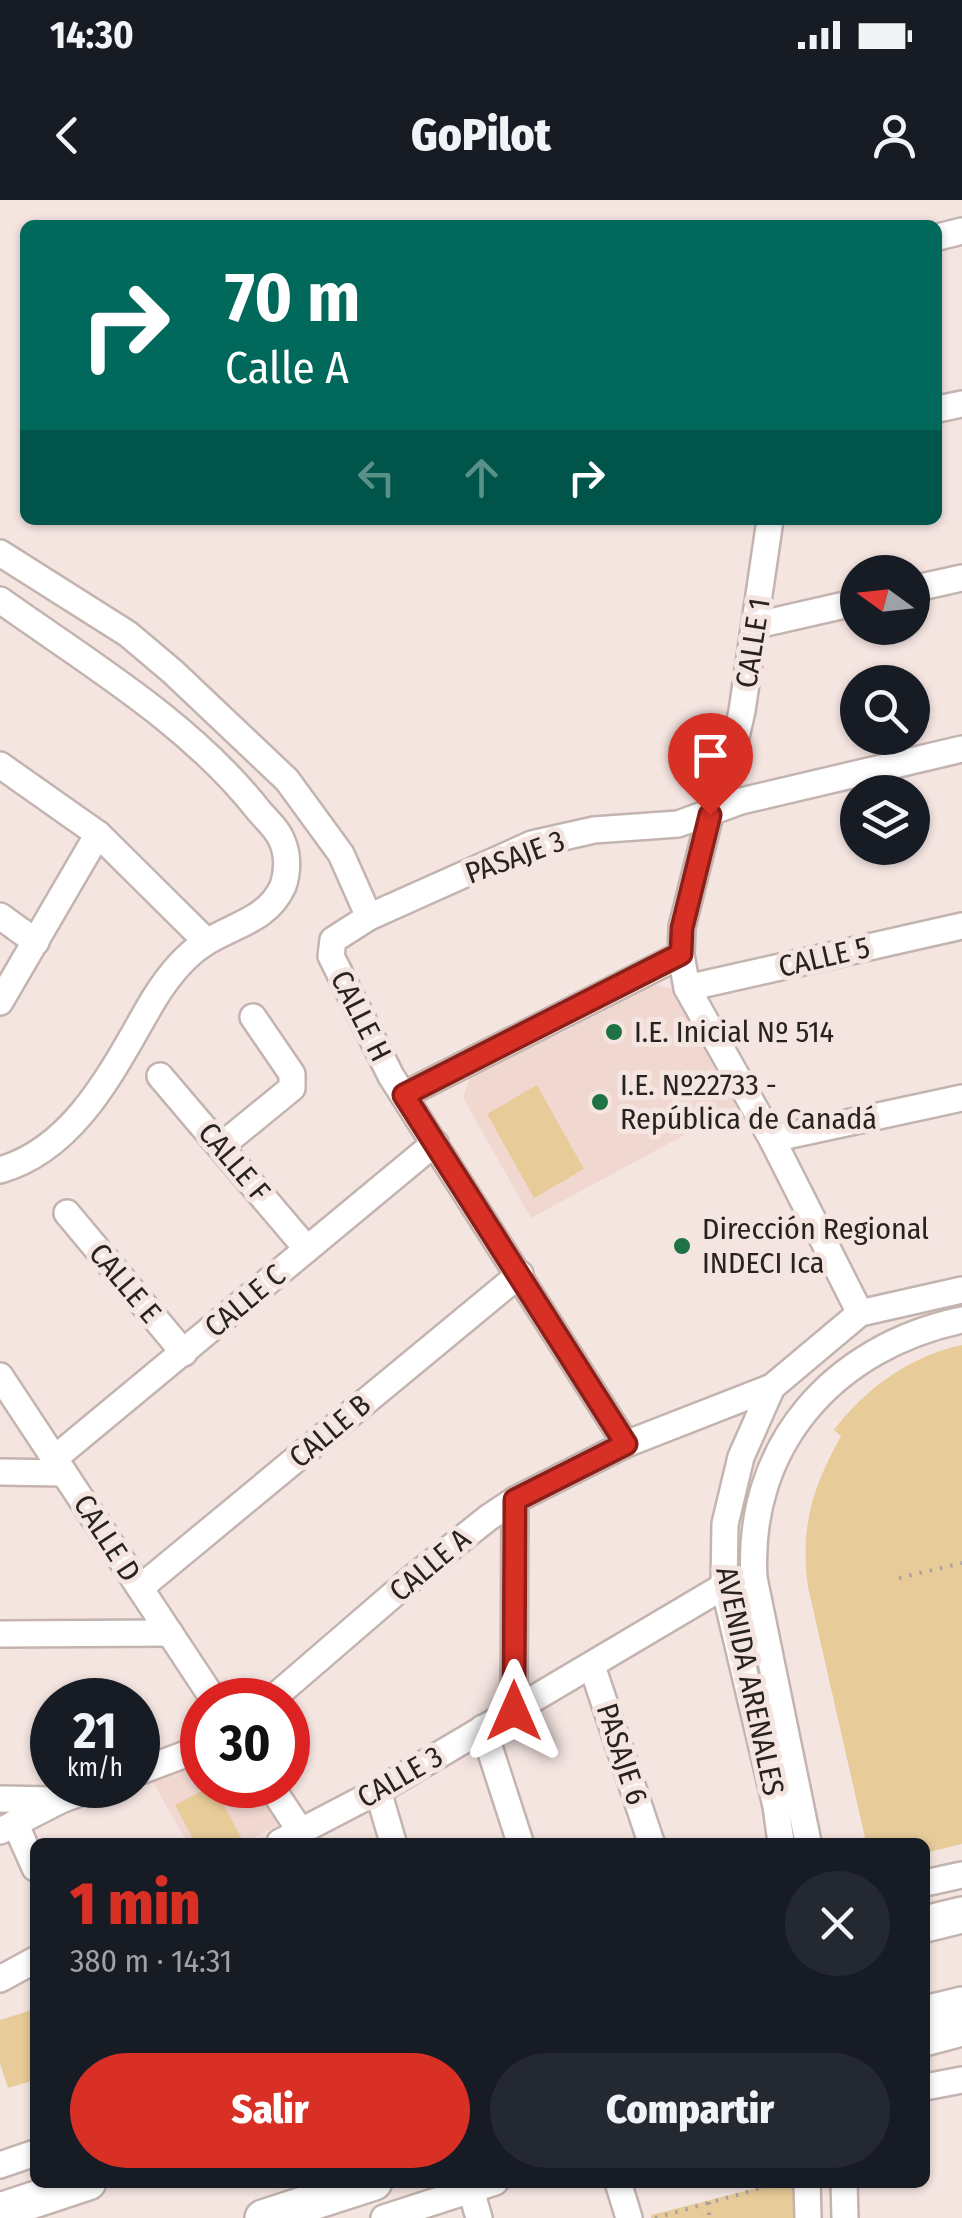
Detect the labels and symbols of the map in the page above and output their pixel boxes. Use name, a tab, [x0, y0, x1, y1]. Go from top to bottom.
north arrow	[840, 555, 930, 645]
street label: CALLE 1	[728, 596, 778, 690]
pin	[668, 713, 753, 816]
street label: PASAJE 3	[460, 822, 570, 892]
street label: CALLE 5	[775, 929, 873, 985]
street label: CALLE H	[323, 965, 399, 1067]
place label: I.E. Inicial Nº 514	[634, 1014, 834, 1050]
marker: I.E. Inicial Nº 514	[603, 1021, 625, 1043]
place label: I.E. Nº22733 - República de Canadá	[620, 1067, 877, 1137]
marker: I.E. Nº22733 - República de Canadá	[589, 1091, 611, 1113]
street label: CALLE F	[191, 1115, 277, 1209]
place label: Dirección Regional INDECI Ica	[702, 1211, 929, 1281]
marker: Dirección Regional INDECI Ica	[671, 1235, 693, 1257]
street label: CALLE E	[81, 1236, 169, 1330]
street label: CALLE C	[197, 1257, 293, 1345]
street label: CALLE B	[282, 1387, 378, 1475]
street label: CALLE D	[66, 1488, 148, 1588]
street label: CALLE A	[382, 1521, 478, 1609]
street label: AVENIDA ARENALES	[708, 1563, 792, 1799]
position arrow	[462, 1659, 566, 1763]
speed limit sign: 30	[180, 1678, 310, 1808]
street label: PASAJE 6	[589, 1699, 655, 1809]
street label: CALLE 3	[351, 1738, 449, 1816]

